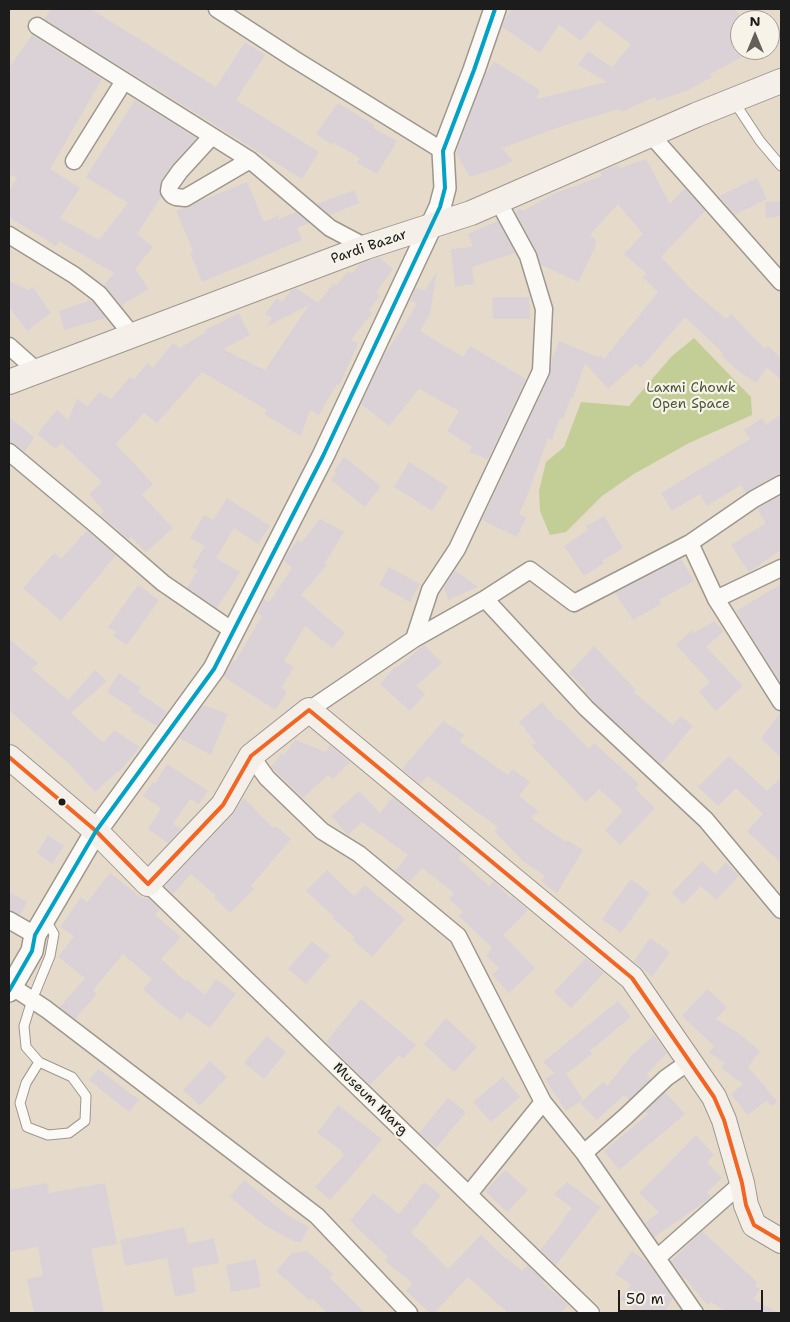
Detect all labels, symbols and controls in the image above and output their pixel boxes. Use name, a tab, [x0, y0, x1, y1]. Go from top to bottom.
north arrow	[730, 10, 780, 60]
text: N	[749, 12, 761, 30]
street label: Pardi Bazar	[329, 226, 409, 268]
park label: Laxmi Chowk Open Space	[646, 380, 736, 412]
unlabelled marker	[57, 797, 67, 807]
street label: Museum Marg	[329, 1059, 411, 1139]
scale bar	[620, 1280, 765, 1312]
text: 50 m	[626, 1289, 664, 1309]

